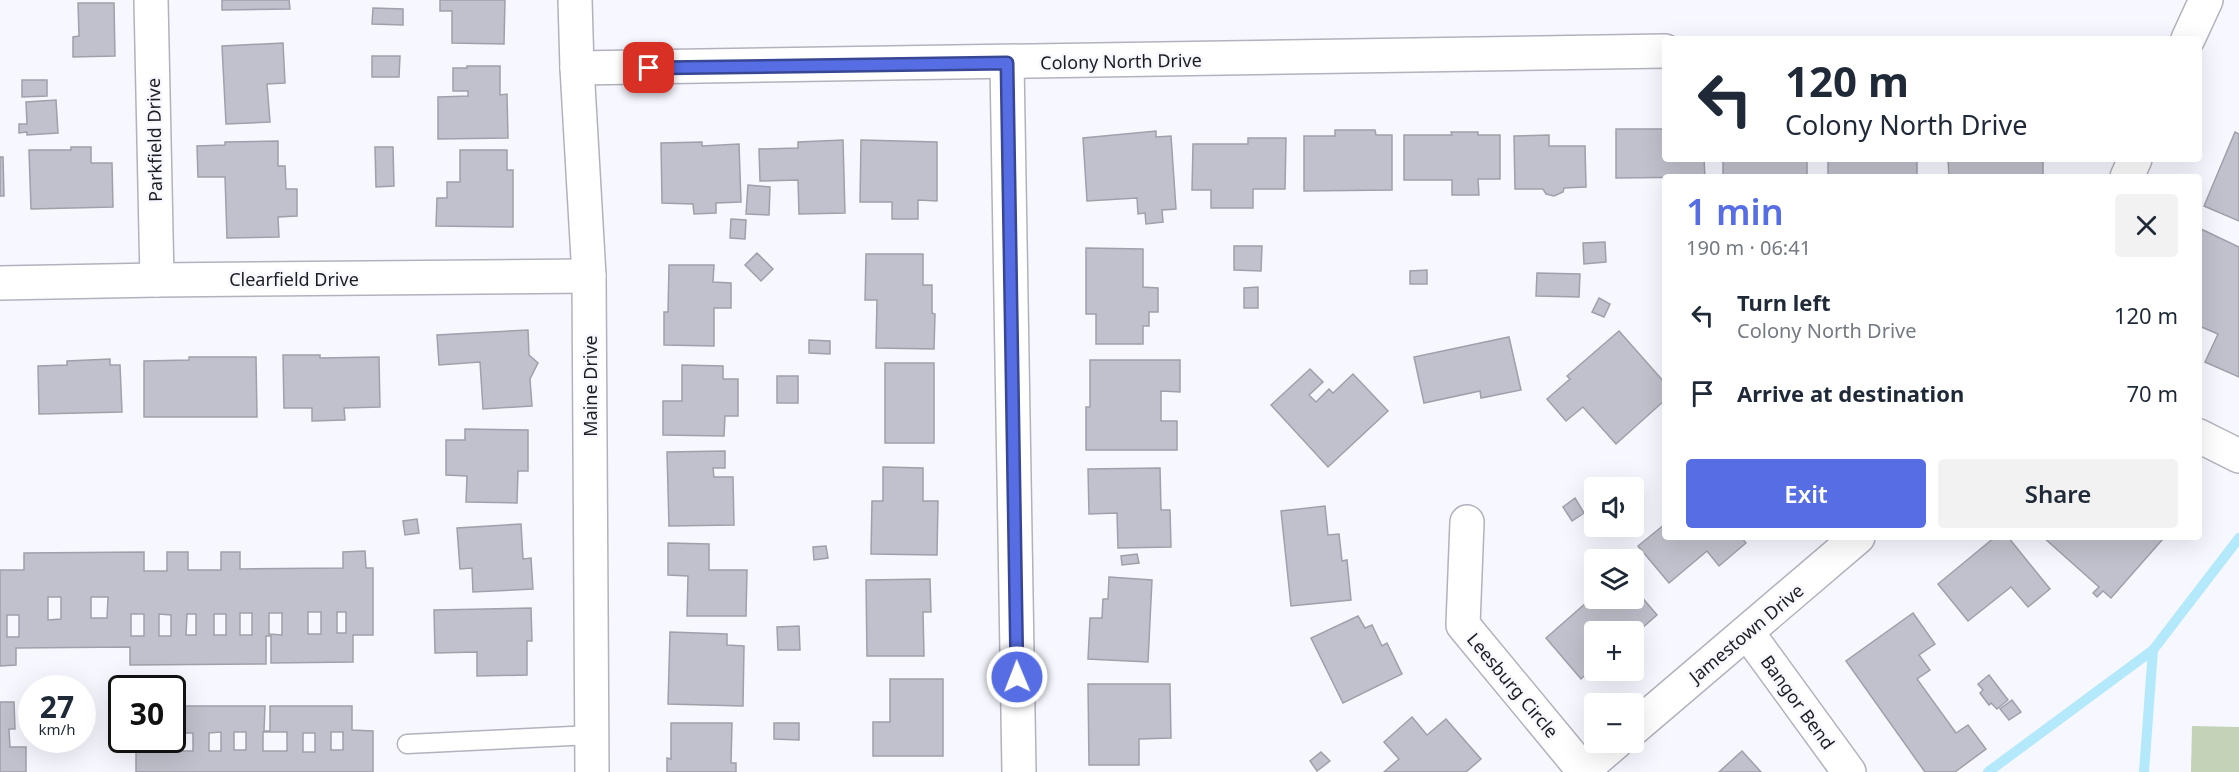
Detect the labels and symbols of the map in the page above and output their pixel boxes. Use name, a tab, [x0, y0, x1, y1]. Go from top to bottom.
pin	[623, 42, 674, 93]
street label: Colony North Drive	[1040, 48, 1202, 74]
street label: Parkfield Drive	[141, 78, 167, 202]
street label: Clearfield Drive	[229, 267, 359, 291]
street label: Maine Drive	[578, 335, 602, 437]
street label: Jamestown Drive	[1682, 578, 1808, 689]
street label: Leesburg Circle	[1462, 627, 1564, 743]
position arrow	[985, 645, 1049, 709]
street label: Bangor Bend	[1756, 650, 1840, 754]
speed limit sign: 30	[108, 675, 186, 753]

